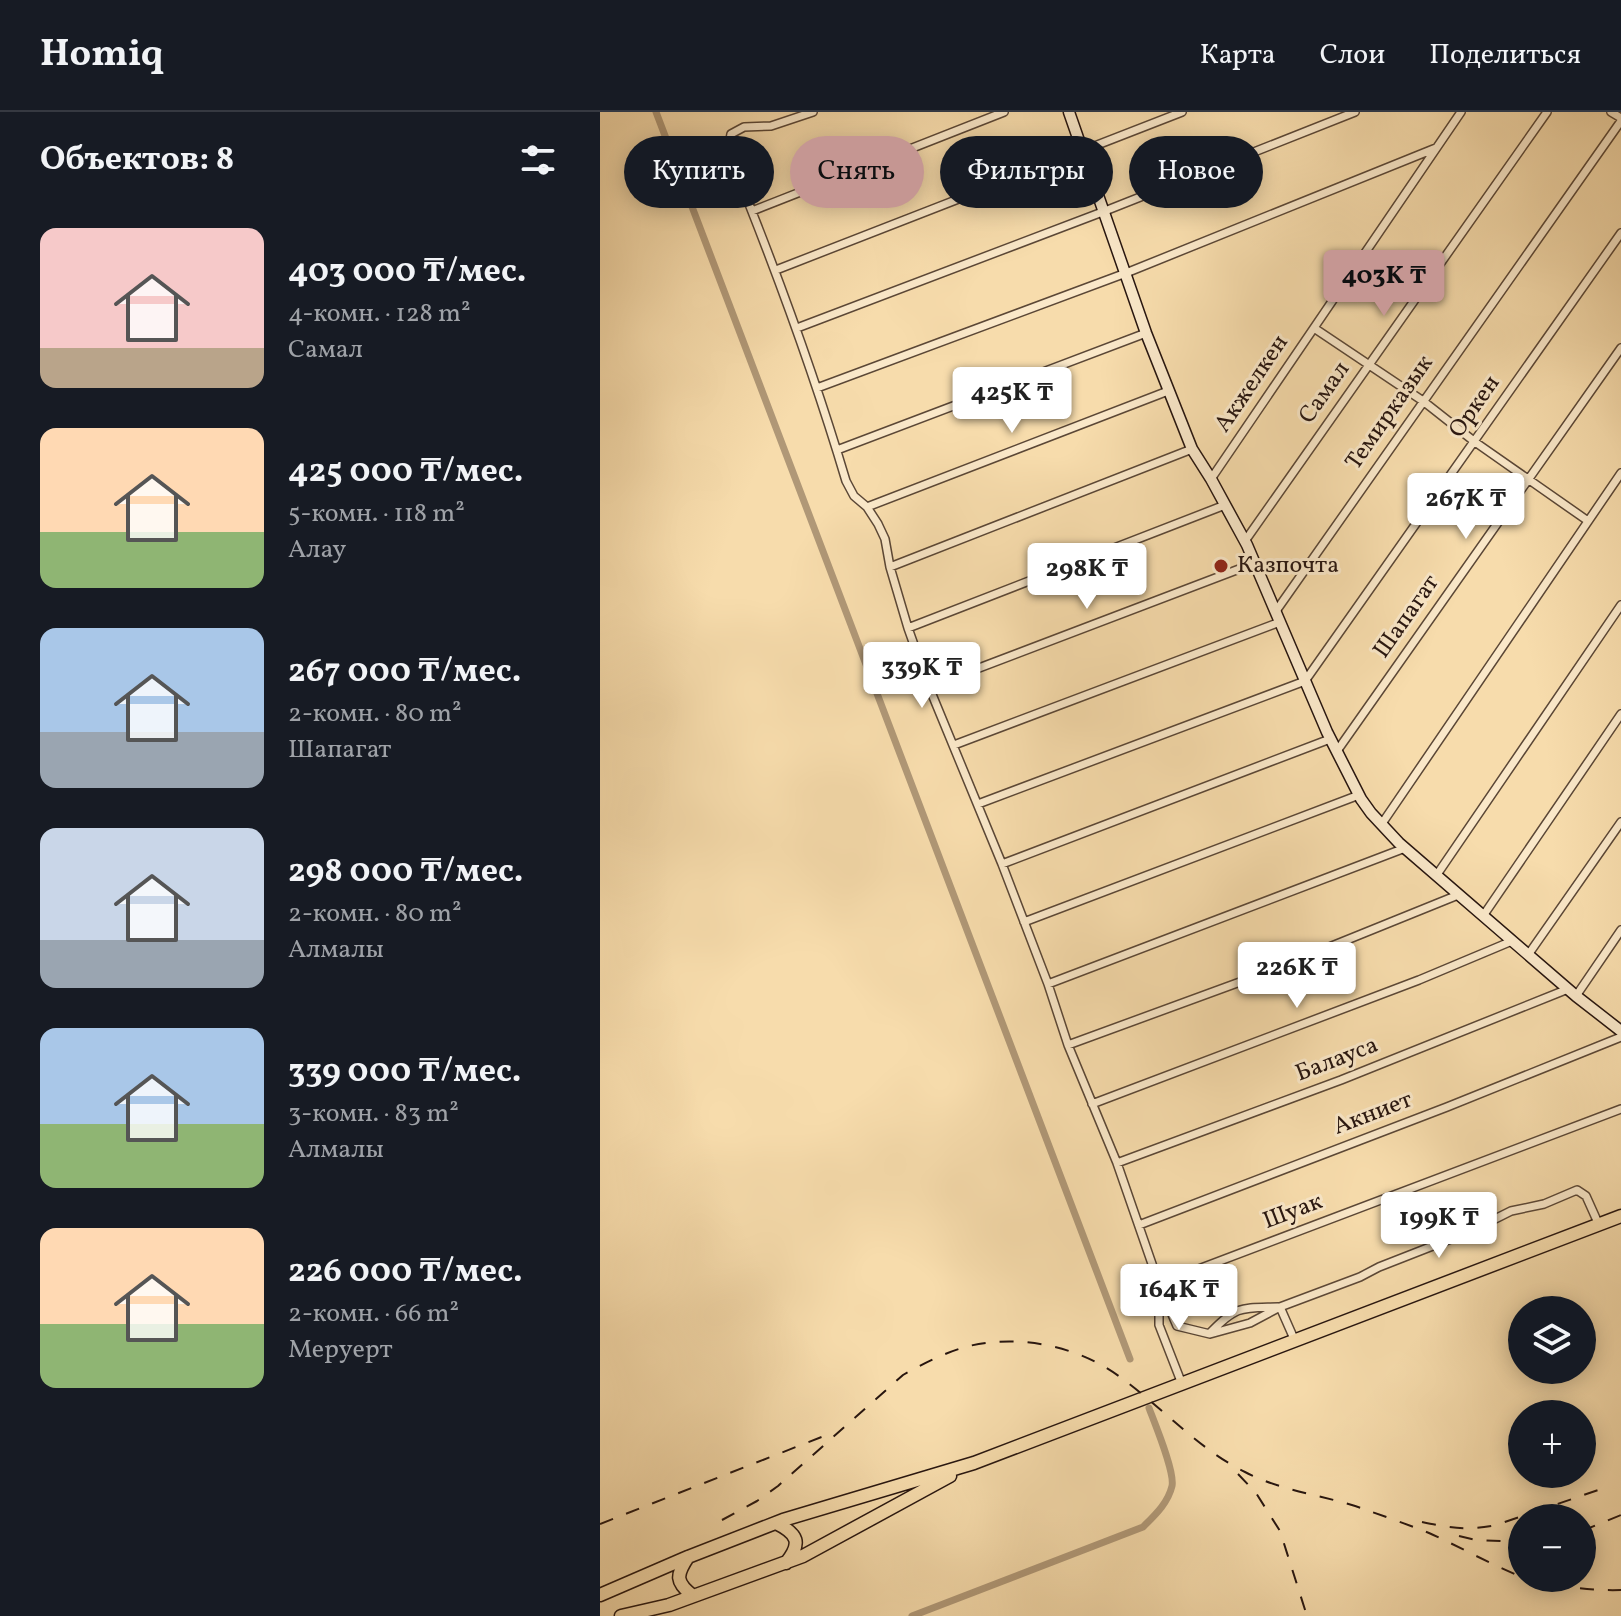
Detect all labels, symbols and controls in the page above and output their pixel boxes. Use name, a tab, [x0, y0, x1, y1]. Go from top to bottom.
text: Homiq	[40, 29, 163, 82]
text: Карта	[1200, 36, 1276, 75]
text: Слои	[1320, 36, 1385, 75]
text: Поделиться	[1429, 36, 1581, 75]
chip: Купить	[624, 136, 774, 208]
chip: Снять	[790, 136, 924, 208]
chip: Фильтры	[940, 136, 1113, 208]
chip: Новое	[1129, 136, 1263, 208]
text: Объектов: 8	[40, 137, 234, 184]
icon: filters	[516, 138, 560, 182]
text: 403 000 ₸/мес.	[288, 249, 527, 296]
pin: 403K ₸	[1319, 250, 1449, 318]
text: 403K ₸	[1341, 258, 1427, 294]
icon: home	[104, 260, 200, 356]
text: 4-комн. · 128 m²	[288, 296, 471, 332]
street label: Акжелкен	[1207, 328, 1297, 440]
text: Самал	[288, 332, 363, 368]
street label: Темирказык	[1338, 348, 1442, 477]
street label: Самал	[1291, 355, 1359, 431]
pin: 425K ₸	[947, 367, 1077, 435]
street label: Оркен	[1441, 369, 1509, 445]
text: 425K ₸	[971, 375, 1053, 411]
text: 425 000 ₸/мес.	[288, 449, 523, 496]
icon: home	[104, 460, 200, 556]
pin: 267K ₸	[1401, 473, 1531, 541]
text: 267K ₸	[1425, 481, 1507, 517]
text: 5-комн. · 118 m²	[288, 496, 465, 532]
text: Алау	[288, 532, 346, 568]
pin: 298K ₸	[1022, 543, 1152, 611]
place label: Казпочта	[1237, 549, 1339, 583]
text: 298K ₸	[1046, 551, 1128, 587]
marker: Казпочта	[1212, 557, 1230, 575]
street label: Шапагат	[1366, 568, 1448, 666]
pin: 339K ₸	[857, 642, 987, 710]
text: 267 000 ₸/мес.	[288, 649, 521, 696]
text: 339K ₸	[881, 650, 963, 686]
icon: home	[104, 660, 200, 756]
text: 2-комн. · 80 m²	[288, 696, 462, 732]
text: Шапагат	[288, 732, 391, 768]
text: 298 000 ₸/мес.	[288, 849, 524, 896]
icon: home	[104, 860, 200, 956]
text: 2-комн. · 80 m²	[288, 896, 462, 932]
text: Алмалы	[288, 932, 384, 968]
pin: 226K ₸	[1232, 942, 1362, 1010]
text: 226K ₸	[1256, 950, 1338, 986]
street label: Балауса	[1291, 1029, 1383, 1091]
text: 339 000 ₸/мес.	[288, 1049, 522, 1096]
icon: home	[104, 1060, 200, 1156]
street label: Акниет	[1329, 1083, 1417, 1145]
text: 3-комн. · 83 m²	[288, 1096, 459, 1132]
text: Алмалы	[288, 1132, 384, 1168]
street label: Шуак	[1258, 1185, 1328, 1239]
pin: 199K ₸	[1374, 1192, 1504, 1260]
text: 199K ₸	[1399, 1200, 1479, 1236]
text: 226 000 ₸/мес.	[288, 1249, 523, 1296]
icon: home	[104, 1260, 200, 1356]
pin: 164K ₸	[1114, 1264, 1244, 1332]
text: 164K ₸	[1138, 1272, 1220, 1308]
text: 2-комн. · 66 m²	[288, 1296, 459, 1332]
map controls	[1508, 1296, 1596, 1592]
button: layers	[1508, 1296, 1596, 1384]
text: Меруерт	[288, 1332, 393, 1368]
button: +	[1508, 1400, 1596, 1488]
button: −	[1508, 1504, 1596, 1592]

